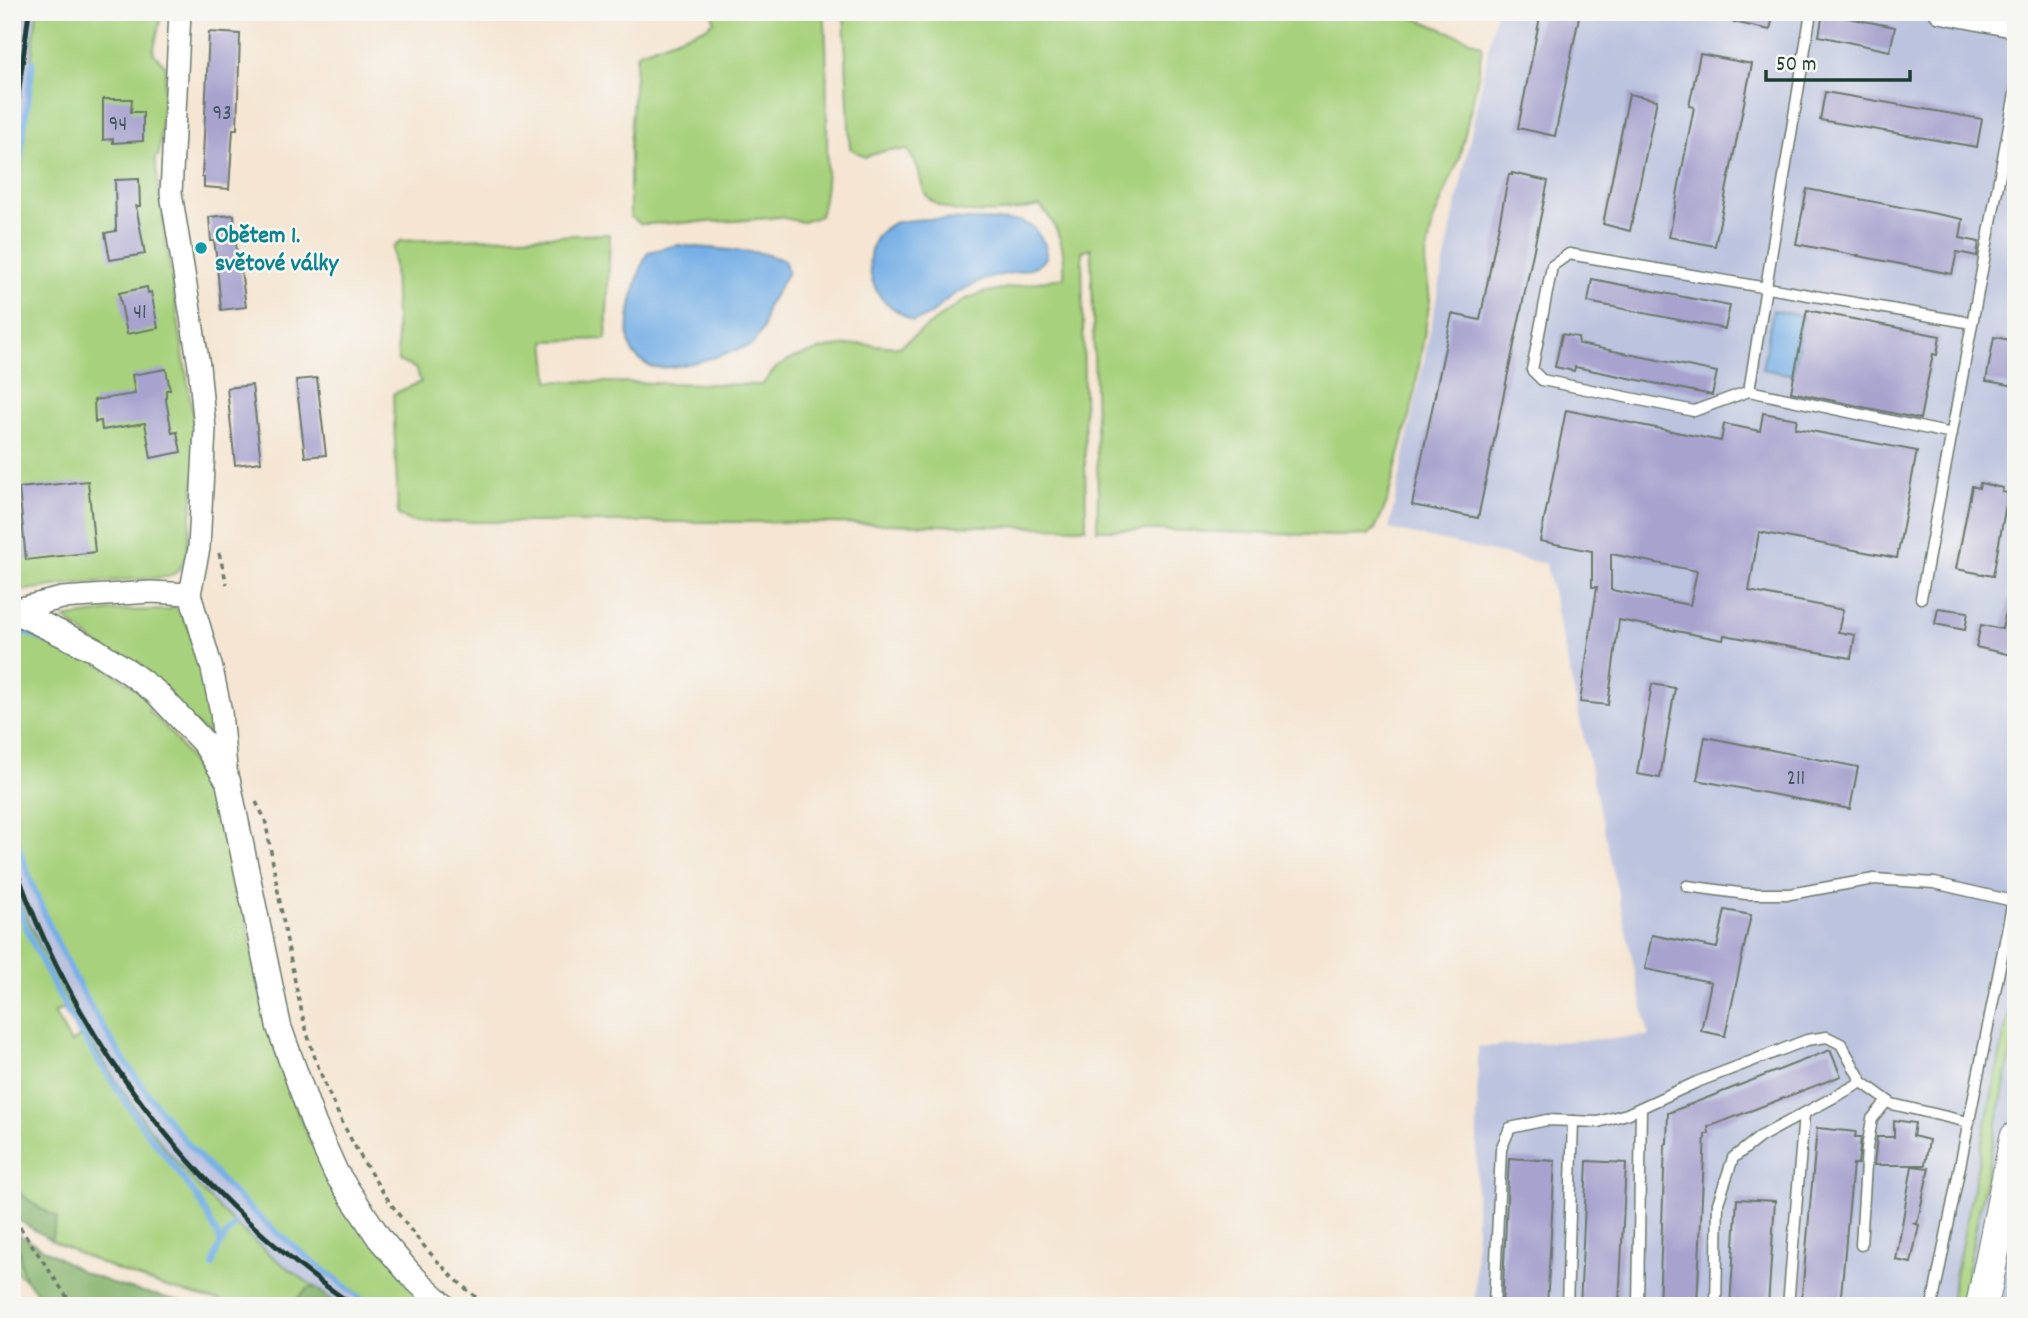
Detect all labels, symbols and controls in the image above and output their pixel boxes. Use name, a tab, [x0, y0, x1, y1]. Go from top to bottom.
scale bar	[1766, 38, 1909, 82]
text: 50 m	[1776, 51, 1816, 81]
house number: 93	[213, 100, 231, 130]
house number: 94	[109, 111, 127, 141]
place label: Obětem 1. světové války	[215, 220, 339, 282]
marker: Obětem 1. světové války	[193, 240, 209, 256]
house number: 41	[133, 299, 147, 329]
house number: 211	[1787, 765, 1805, 795]

